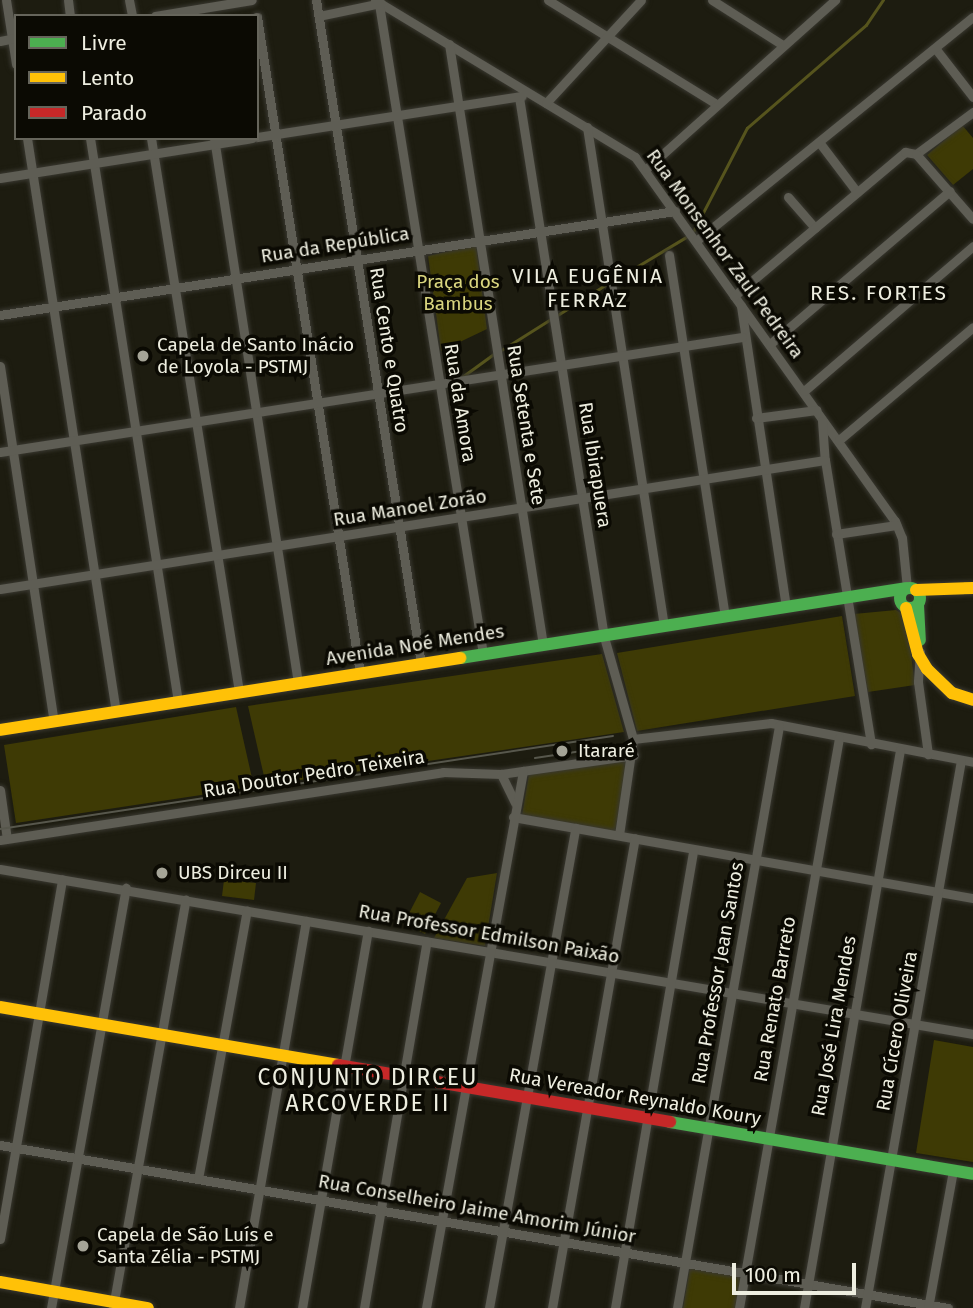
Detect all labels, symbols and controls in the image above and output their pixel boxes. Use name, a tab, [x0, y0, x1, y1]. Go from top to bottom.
legend	[14, 14, 259, 140]
text: Livre	[81, 30, 127, 56]
text: Lento	[81, 65, 134, 91]
text: Parado	[81, 100, 147, 126]
street label: Rua Monsenhor Zaul Pedreira	[641, 145, 809, 363]
street label: Rua da República	[259, 222, 411, 268]
district label: VILA EUGÊNIA FERRAZ	[513, 263, 663, 313]
street label: Rua Cento e Quatro	[365, 266, 413, 434]
park label: Praça dos Bambus	[416, 271, 500, 315]
district label: RES. FORTES	[811, 280, 947, 306]
place label: Capela de Santo Inácio de Loyola - PSTMJ	[157, 334, 354, 378]
street label: Rua da Amora	[439, 342, 481, 464]
street label: Rua Setenta e Sete	[502, 343, 550, 507]
marker: Capela de Santo Inácio de Loyola - PSTMJ	[135, 348, 151, 364]
street label: Rua Ibirapuera	[574, 401, 616, 529]
street label: Rua Manoel Zorão	[332, 485, 488, 531]
street label: Avenida Noé Mendes	[324, 620, 506, 670]
place label: Itararé	[578, 740, 635, 762]
marker: Itararé	[552, 741, 572, 761]
street label: Rua Doutor Pedro Teixeira	[202, 745, 426, 803]
street label: Rua Professor Jean Santos	[687, 860, 749, 1086]
place label: UBS Dirceu II	[178, 862, 288, 884]
marker: UBS Dirceu II	[152, 863, 172, 883]
street label: Rua Professor Edmilson Paixão	[357, 900, 621, 968]
street label: Rua Renato Barreto	[749, 914, 801, 1084]
street label: Rua José Lira Mendes	[807, 934, 861, 1118]
street label: Rua Cícero Oliveira	[872, 949, 922, 1113]
district label: CONJUNTO DIRCEU ARCOVERDE II	[259, 1063, 477, 1117]
street label: Rua Vereador Reynaldo Koury	[507, 1064, 763, 1130]
street label: Rua Conselheiro Jaime Amorim Júnior	[316, 1170, 638, 1248]
place label: Capela de São Luís e Santa Zélia - PSTMJ	[97, 1224, 274, 1268]
marker: Capela de São Luís e Santa Zélia - PSTMJ	[75, 1238, 91, 1254]
scale bar	[735, 1248, 859, 1292]
text: 100 m	[745, 1262, 801, 1288]

